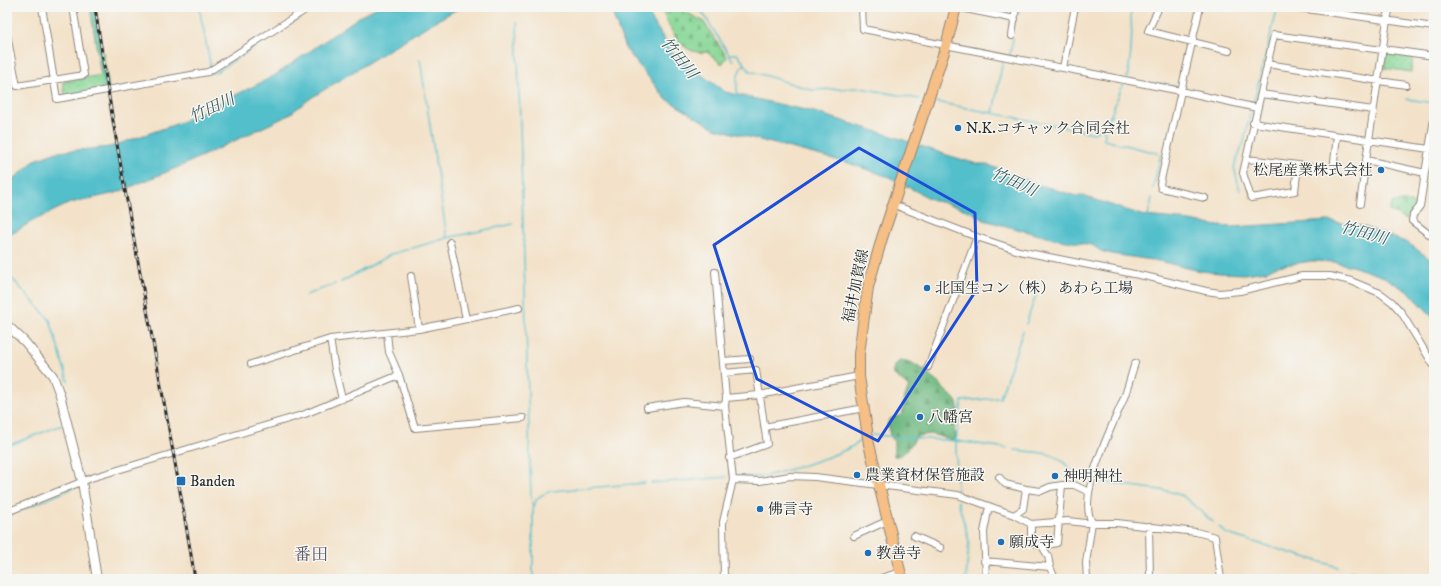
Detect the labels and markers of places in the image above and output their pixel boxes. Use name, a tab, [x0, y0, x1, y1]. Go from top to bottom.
place label: N.K.コチャック合同会社	[966, 119, 1130, 138]
marker: N.K.コチャック合同会社	[953, 123, 963, 133]
place label: 松尾産業株式会社	[1253, 161, 1373, 180]
marker: 松尾産業株式会社	[1376, 165, 1386, 175]
place label: 北国生コン（株） あわら工場	[935, 279, 1133, 298]
marker: 北国生コン（株） あわら工場	[922, 283, 932, 293]
place label: 八幡宮	[928, 408, 973, 427]
marker: 八幡宮	[915, 412, 925, 422]
place label: 農業資材保管施設	[865, 466, 985, 485]
place label: 神明神社	[1063, 467, 1123, 486]
marker: 農業資材保管施設	[852, 470, 862, 480]
marker: 神明神社	[1050, 471, 1060, 481]
place label: Banden	[190, 472, 235, 491]
marker: Banden	[175, 475, 187, 487]
place label: 佛言寺	[768, 500, 813, 519]
marker: 佛言寺	[755, 504, 765, 514]
place label: 願成寺	[1009, 533, 1054, 552]
marker: 願成寺	[996, 537, 1006, 547]
place label: 教善寺	[876, 544, 921, 563]
marker: 教善寺	[863, 548, 873, 558]

